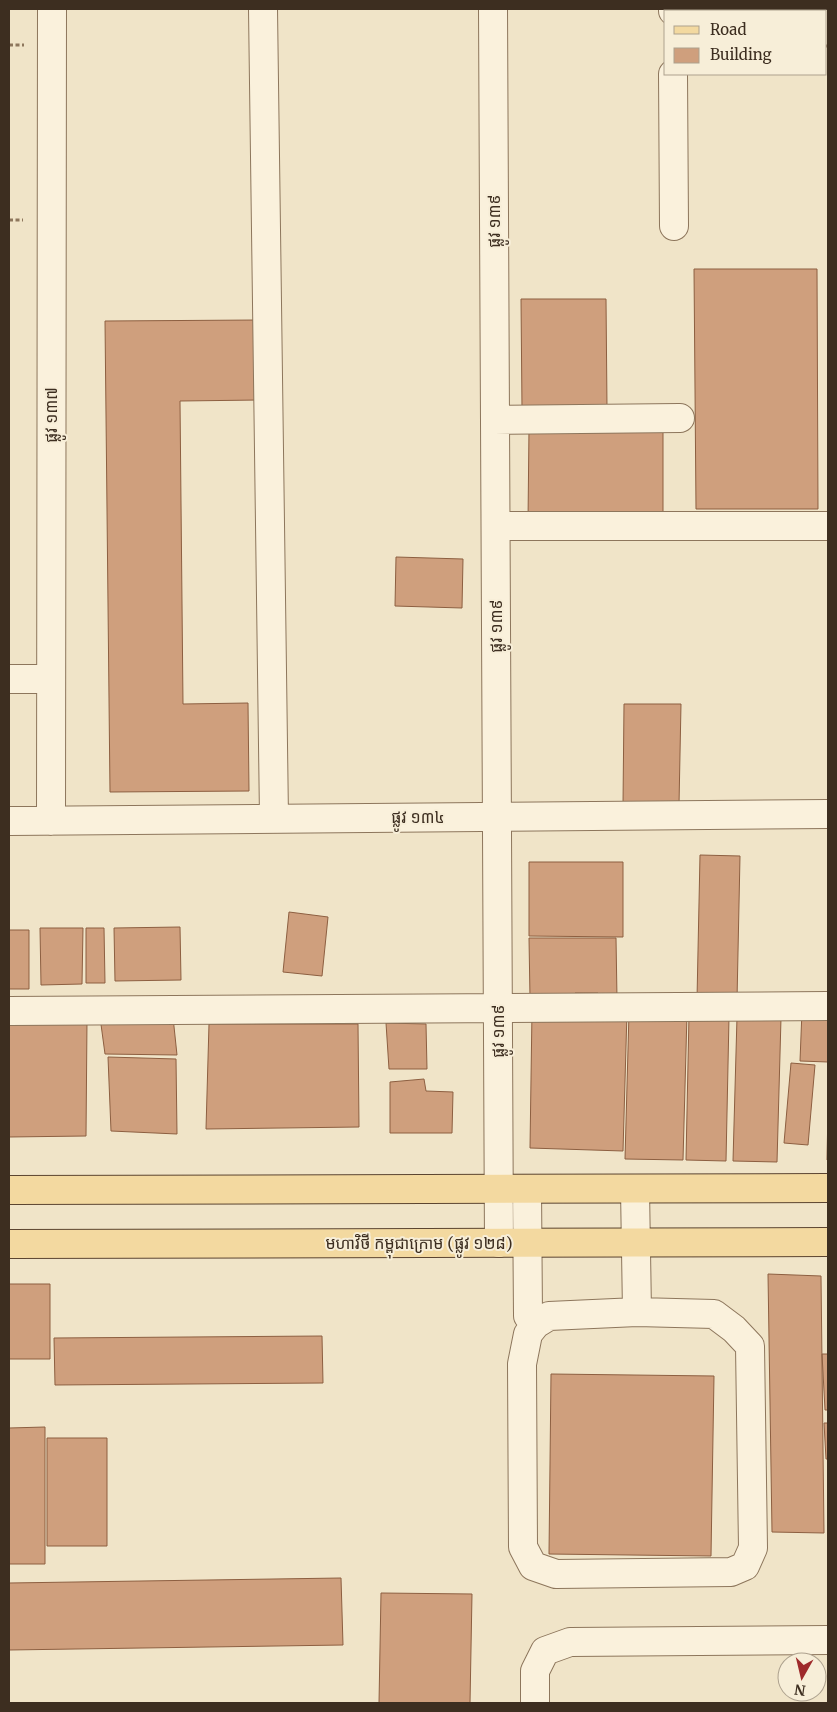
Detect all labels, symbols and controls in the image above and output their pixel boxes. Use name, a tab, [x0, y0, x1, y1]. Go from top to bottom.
legend	[664, 10, 827, 75]
text: Road	[710, 20, 746, 39]
text: Building	[710, 45, 772, 64]
street label: ផ្លូវ ១៣៩	[484, 194, 509, 248]
street label: ផ្លូវ ១៣៧	[41, 387, 66, 443]
street label: ផ្លូវ ១៣៩	[486, 599, 511, 653]
street label: ផ្លូវ ១៣៤	[391, 807, 445, 832]
street label: ផ្លូវ ១៣៩	[488, 1004, 513, 1058]
street label: មហាវិថី កម្ពុជាក្រោម (ផ្លូវ ១២៨)	[325, 1233, 513, 1259]
north arrow	[777, 1652, 827, 1702]
text: N	[793, 1680, 807, 1700]

